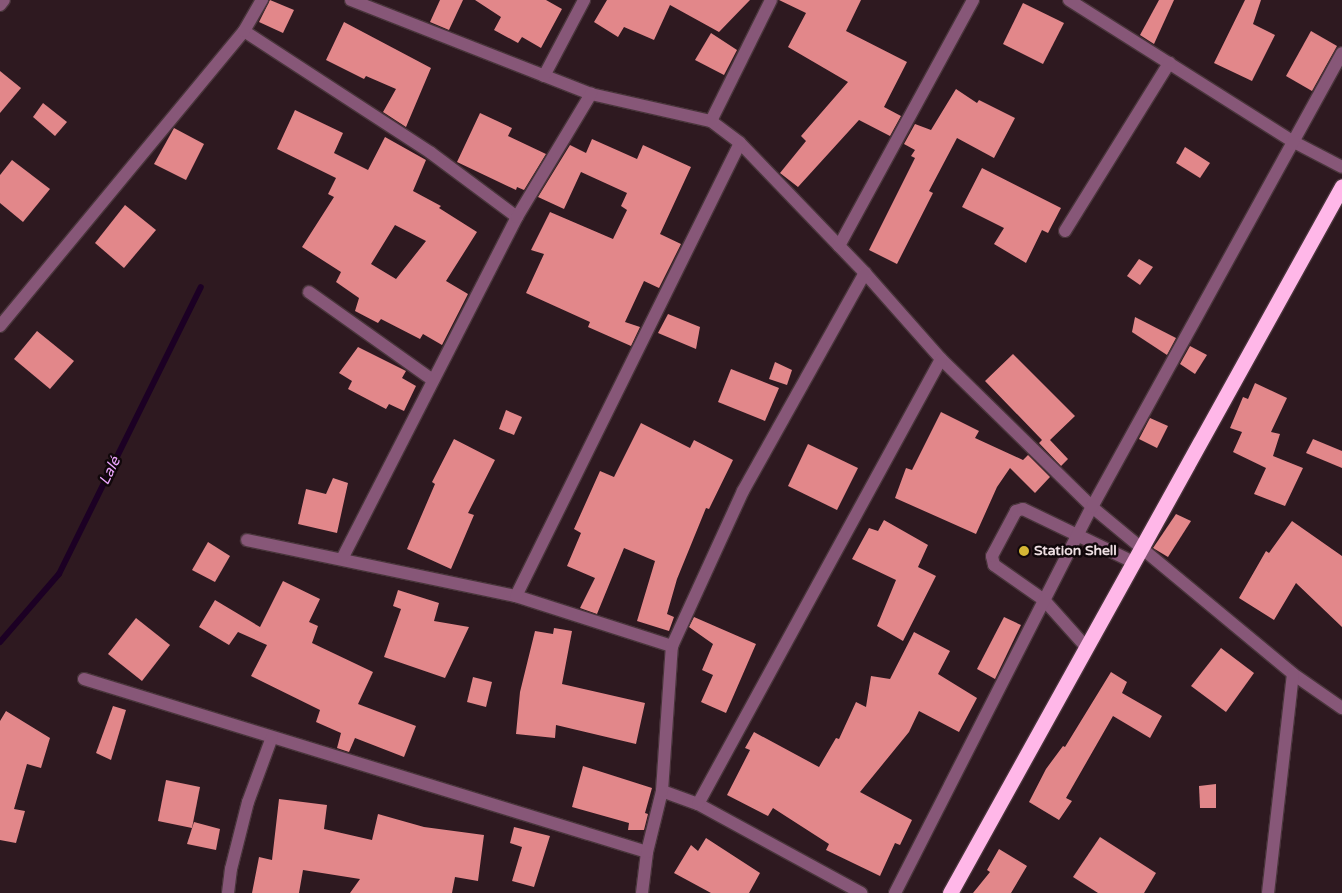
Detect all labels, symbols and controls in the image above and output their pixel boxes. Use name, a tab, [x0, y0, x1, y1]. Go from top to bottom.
water label: Lalé	[95, 454, 125, 488]
place label: Station Shell	[1034, 543, 1117, 559]
marker: Station Shell	[1018, 545, 1030, 557]

